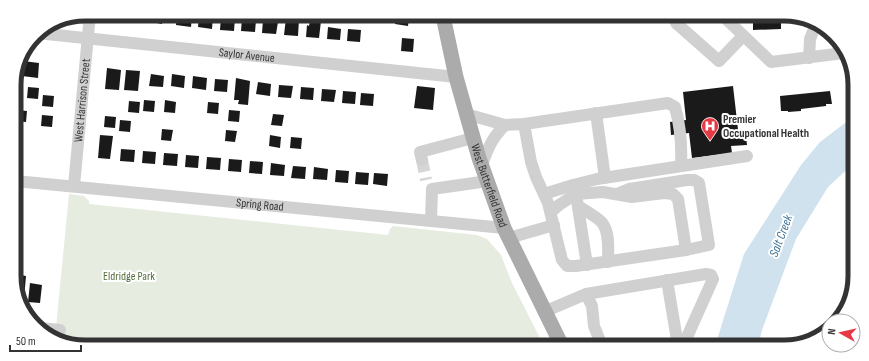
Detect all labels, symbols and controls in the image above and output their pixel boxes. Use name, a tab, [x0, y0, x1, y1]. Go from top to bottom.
street label: Saylor Avenue	[218, 45, 276, 65]
street label: West Harrison Street	[71, 58, 93, 143]
place label: Premier Occupational Health	[723, 112, 809, 141]
hospital icon: Premier Occupational Health	[700, 116, 720, 141]
street label: West Butterfield Road	[468, 142, 511, 230]
street label: Spring Road	[235, 195, 284, 214]
water label: Salt Creek	[766, 212, 797, 259]
park label: Eldridge Park	[103, 269, 155, 284]
north arrow	[821, 313, 861, 353]
scale bar	[10, 327, 81, 353]
text: N	[825, 328, 838, 335]
text: 50 m	[16, 334, 36, 349]

